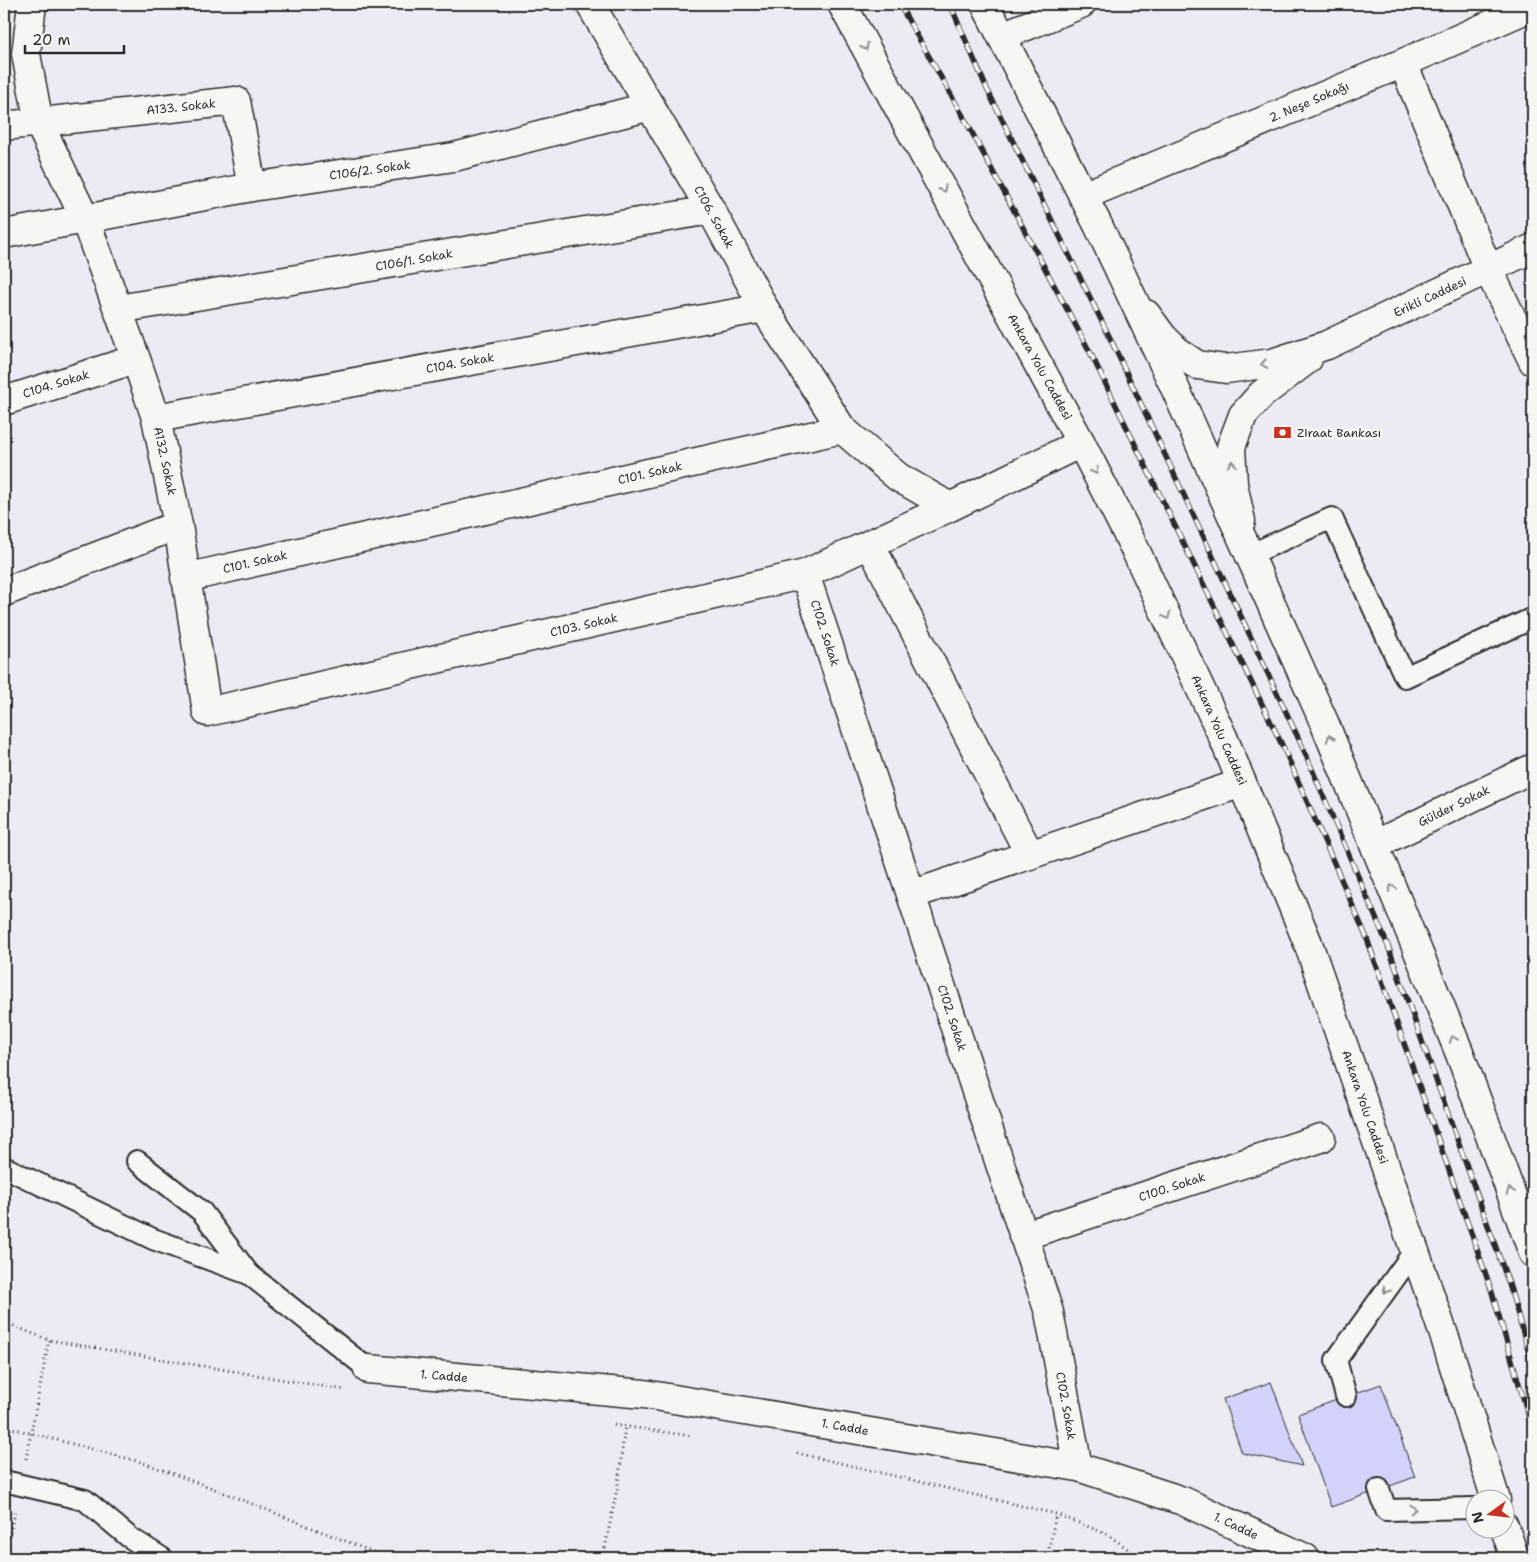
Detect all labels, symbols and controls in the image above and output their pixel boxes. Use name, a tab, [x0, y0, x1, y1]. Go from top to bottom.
scale bar	[25, 22, 124, 54]
text: 20 m	[32, 30, 71, 50]
one-way arrow	[859, 41, 869, 50]
street label: 2. Neşe Sokağı	[1267, 78, 1351, 126]
street label: A133. Sokak	[146, 95, 217, 119]
street label: C106/2. Sokak	[328, 156, 412, 184]
street label: C106. Sokak	[690, 183, 738, 251]
one-way arrow	[937, 184, 947, 193]
street label: C106/1. Sokak	[374, 245, 454, 275]
street label: Erikli Caddesi	[1391, 273, 1469, 321]
street label: Ankara Yolu Caddesi	[1004, 311, 1076, 423]
street label: C104. Sokak	[425, 349, 495, 377]
one-way arrow	[1260, 358, 1268, 368]
street label: C104. Sokak	[21, 366, 91, 402]
bank icon: Ziraat Bankası	[1273, 423, 1293, 443]
street label: A132. Sokak	[150, 425, 180, 497]
place label: Ziraat Bankası	[1297, 425, 1381, 441]
street label: C101. Sokak	[616, 458, 684, 488]
one-way arrow	[1227, 460, 1238, 468]
one-way arrow	[1089, 465, 1099, 474]
street label: C101. Sokak	[221, 547, 289, 577]
street label: C102. Sokak	[807, 598, 843, 668]
street label: C103. Sokak	[549, 609, 620, 641]
one-way arrow	[1161, 611, 1171, 620]
street label: Ankara Yolu Caddesi	[1187, 672, 1251, 788]
one-way arrow	[1326, 734, 1336, 743]
street label: Gülder Sokak	[1415, 782, 1493, 830]
one-way arrow	[1388, 884, 1398, 893]
street label: C102. Sokak	[934, 983, 970, 1053]
one-way arrow	[1449, 1035, 1460, 1044]
street label: Ankara Yolu Caddesi	[1338, 1048, 1392, 1166]
street label: C100. Sokak	[1137, 1169, 1208, 1205]
one-way arrow	[1506, 1187, 1516, 1196]
one-way arrow	[1383, 1284, 1392, 1294]
street label: 1. Cadde	[419, 1366, 469, 1386]
street label: C102. Sokak	[1052, 1371, 1080, 1441]
street label: 1. Cadde	[820, 1415, 870, 1439]
north arrow	[1464, 1490, 1514, 1540]
one-way arrow	[1409, 1504, 1417, 1515]
street label: 1. Cadde	[1211, 1509, 1261, 1543]
text: N	[1467, 1510, 1488, 1525]

